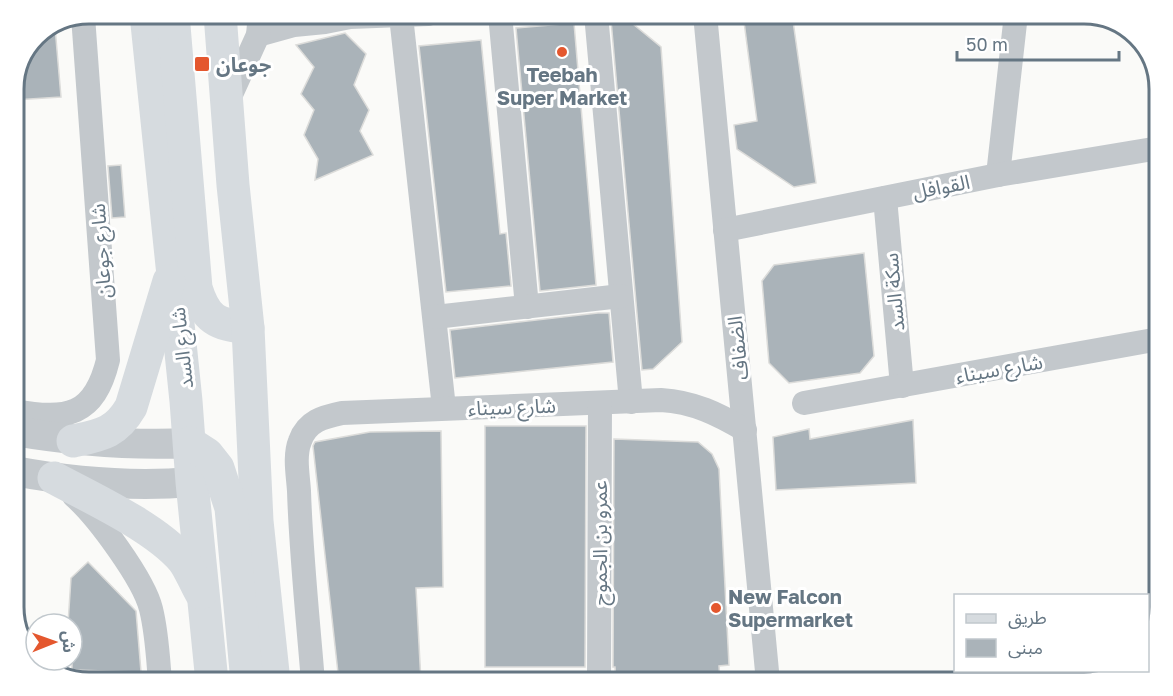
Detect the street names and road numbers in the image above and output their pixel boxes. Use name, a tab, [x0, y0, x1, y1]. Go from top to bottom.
street label: القوافل	[910, 169, 972, 204]
street label: شارع جوعان	[85, 203, 119, 299]
street label: سكة السد	[878, 252, 908, 332]
street label: شارع السد	[165, 306, 201, 390]
street label: الضفاف	[722, 315, 752, 381]
street label: شارع سيناء	[954, 349, 1045, 391]
street label: شارع سيناء	[468, 392, 557, 424]
street label: عمرو بن الجموح	[587, 481, 615, 605]

